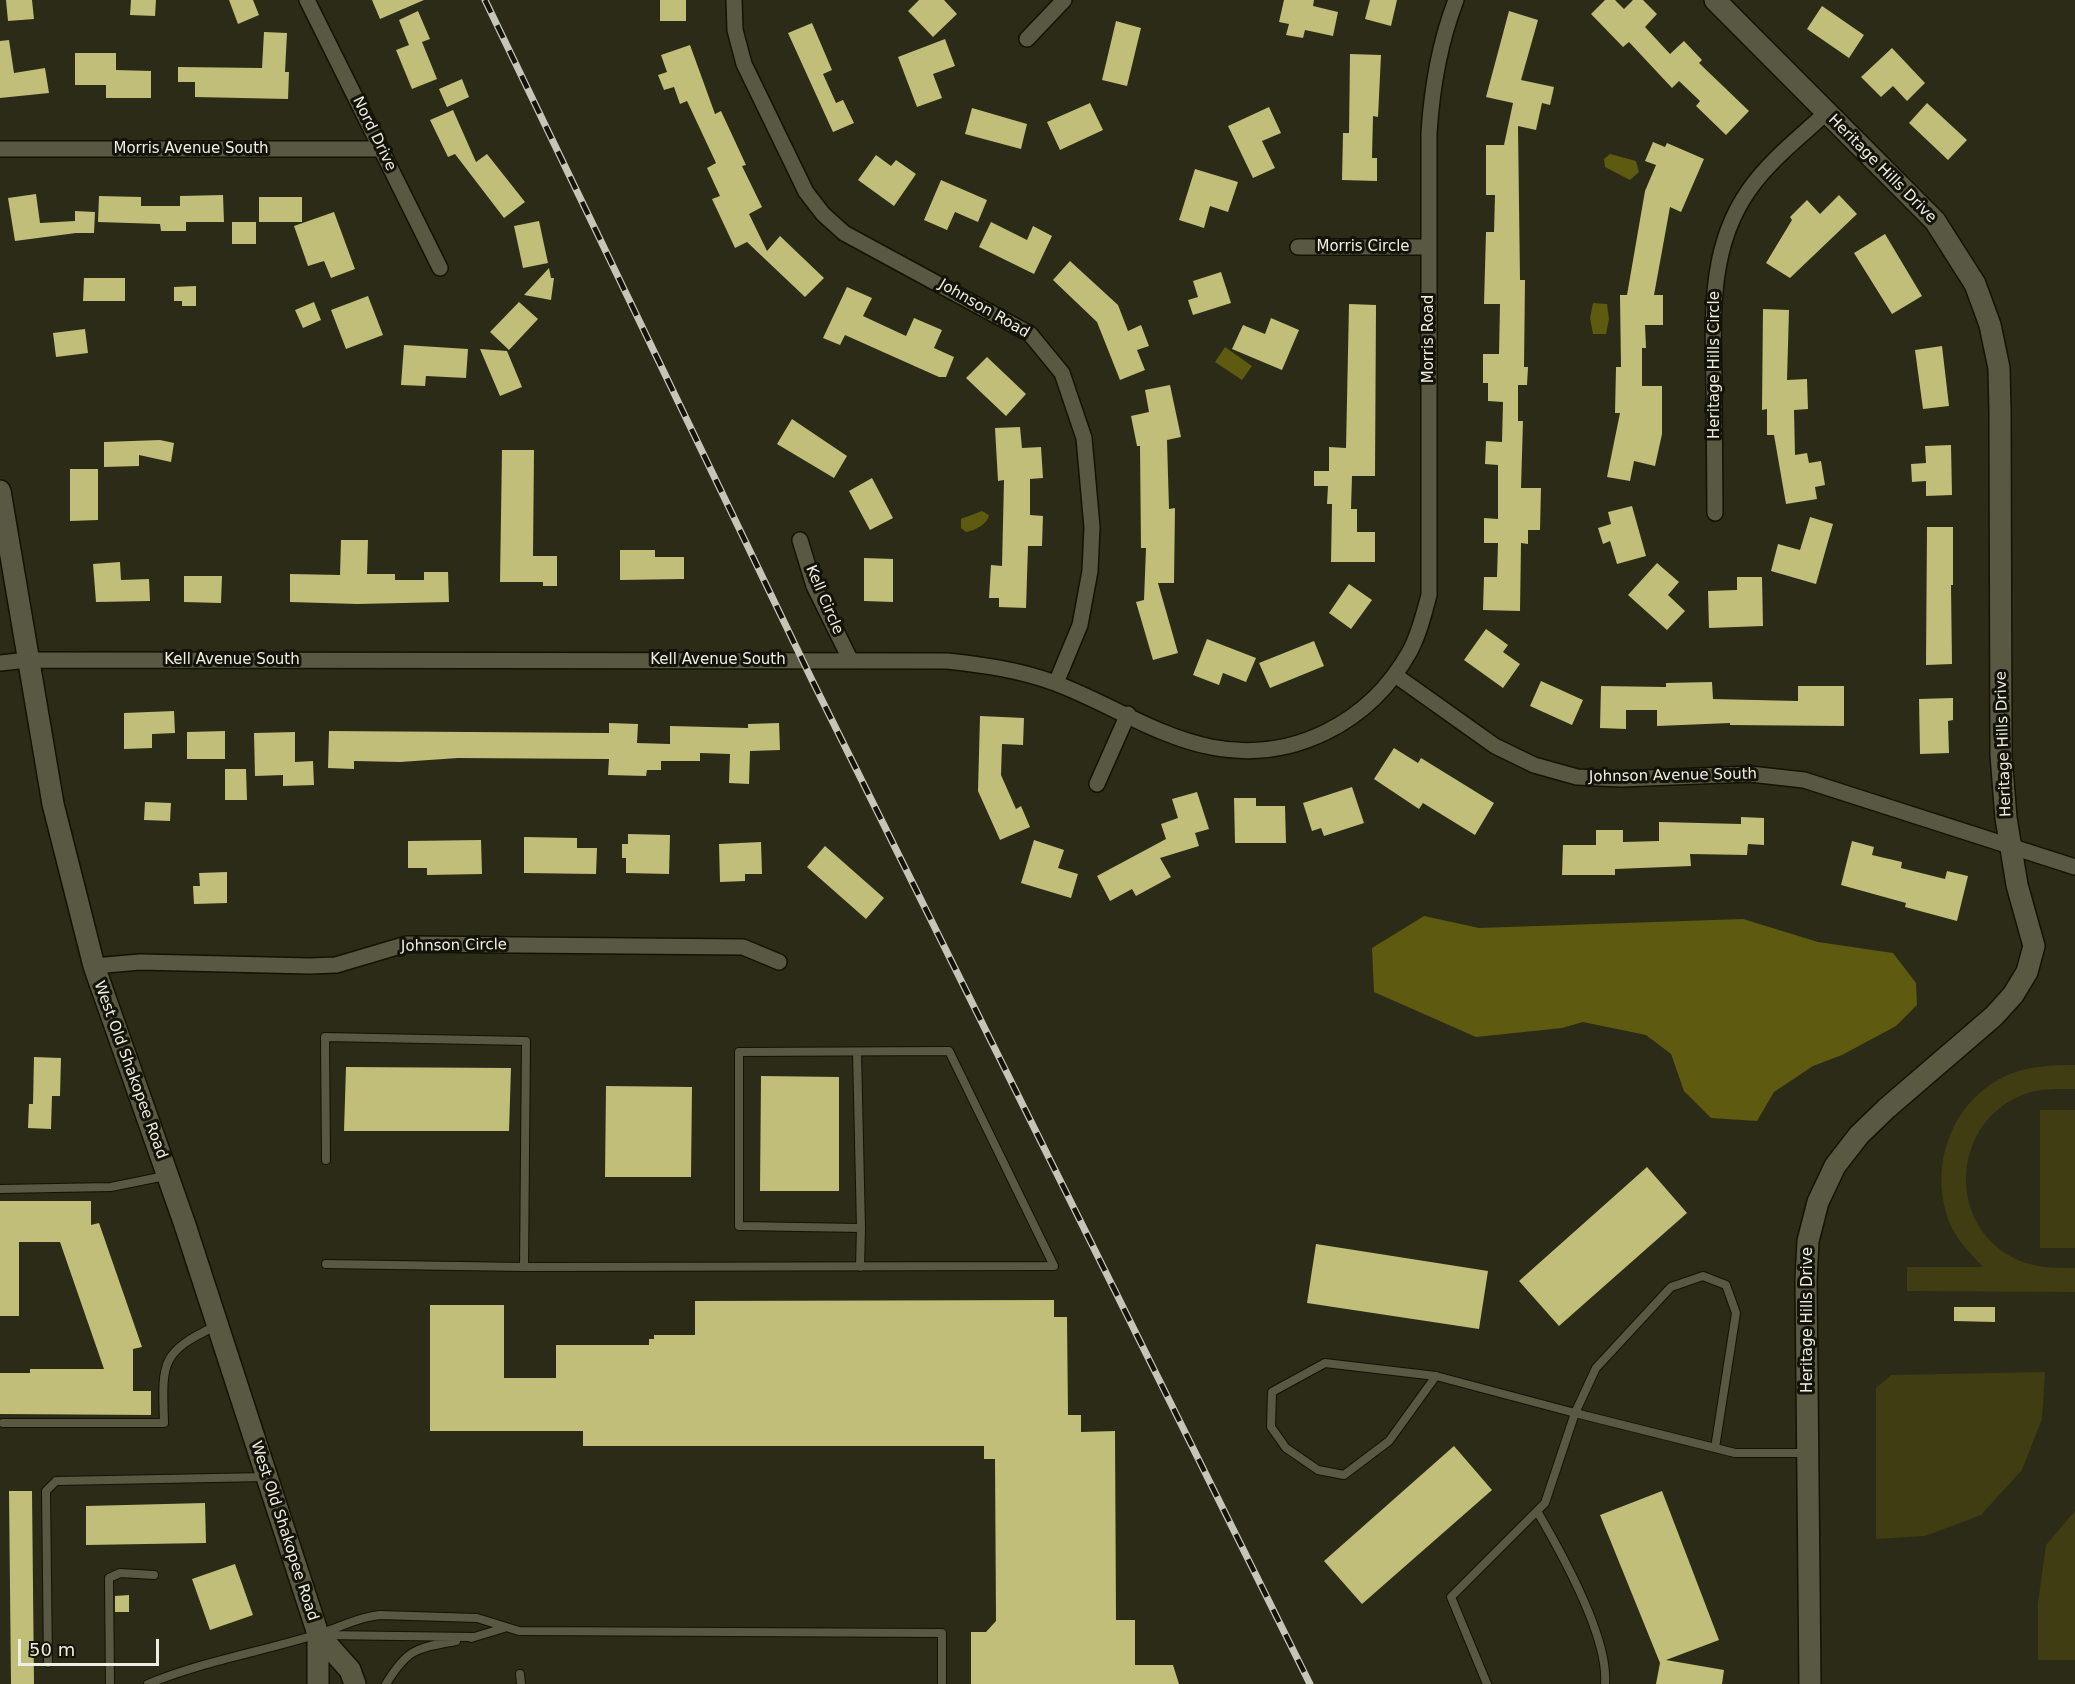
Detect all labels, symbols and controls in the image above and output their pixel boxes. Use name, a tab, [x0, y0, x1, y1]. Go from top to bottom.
street label: Nord Drive	[348, 94, 400, 174]
street label: Heritage Hills Drive	[1824, 111, 1940, 227]
street label: Morris Avenue South	[113, 140, 269, 158]
street label: Morris Circle	[1316, 238, 1410, 256]
street label: Johnson Road	[936, 276, 1032, 342]
street label: Heritage Hills Circle	[1706, 291, 1724, 439]
street label: Morris Road	[1420, 295, 1438, 383]
street label: Kell Circle	[801, 563, 847, 637]
street label: Kell Avenue South	[164, 651, 300, 669]
street label: Kell Avenue South	[650, 651, 786, 669]
street label: Heritage Hills Drive	[1992, 671, 2016, 817]
street label: Johnson Avenue South	[1589, 766, 1757, 786]
street label: Johnson Circle	[401, 936, 507, 956]
street label: West Old Shakopee Road	[89, 979, 171, 1161]
street label: Heritage Hills Drive	[1799, 1247, 1817, 1393]
street label: West Old Shakopee Road	[246, 1439, 322, 1623]
scale bar	[21, 1627, 162, 1665]
text: 50 m	[29, 1639, 75, 1660]

